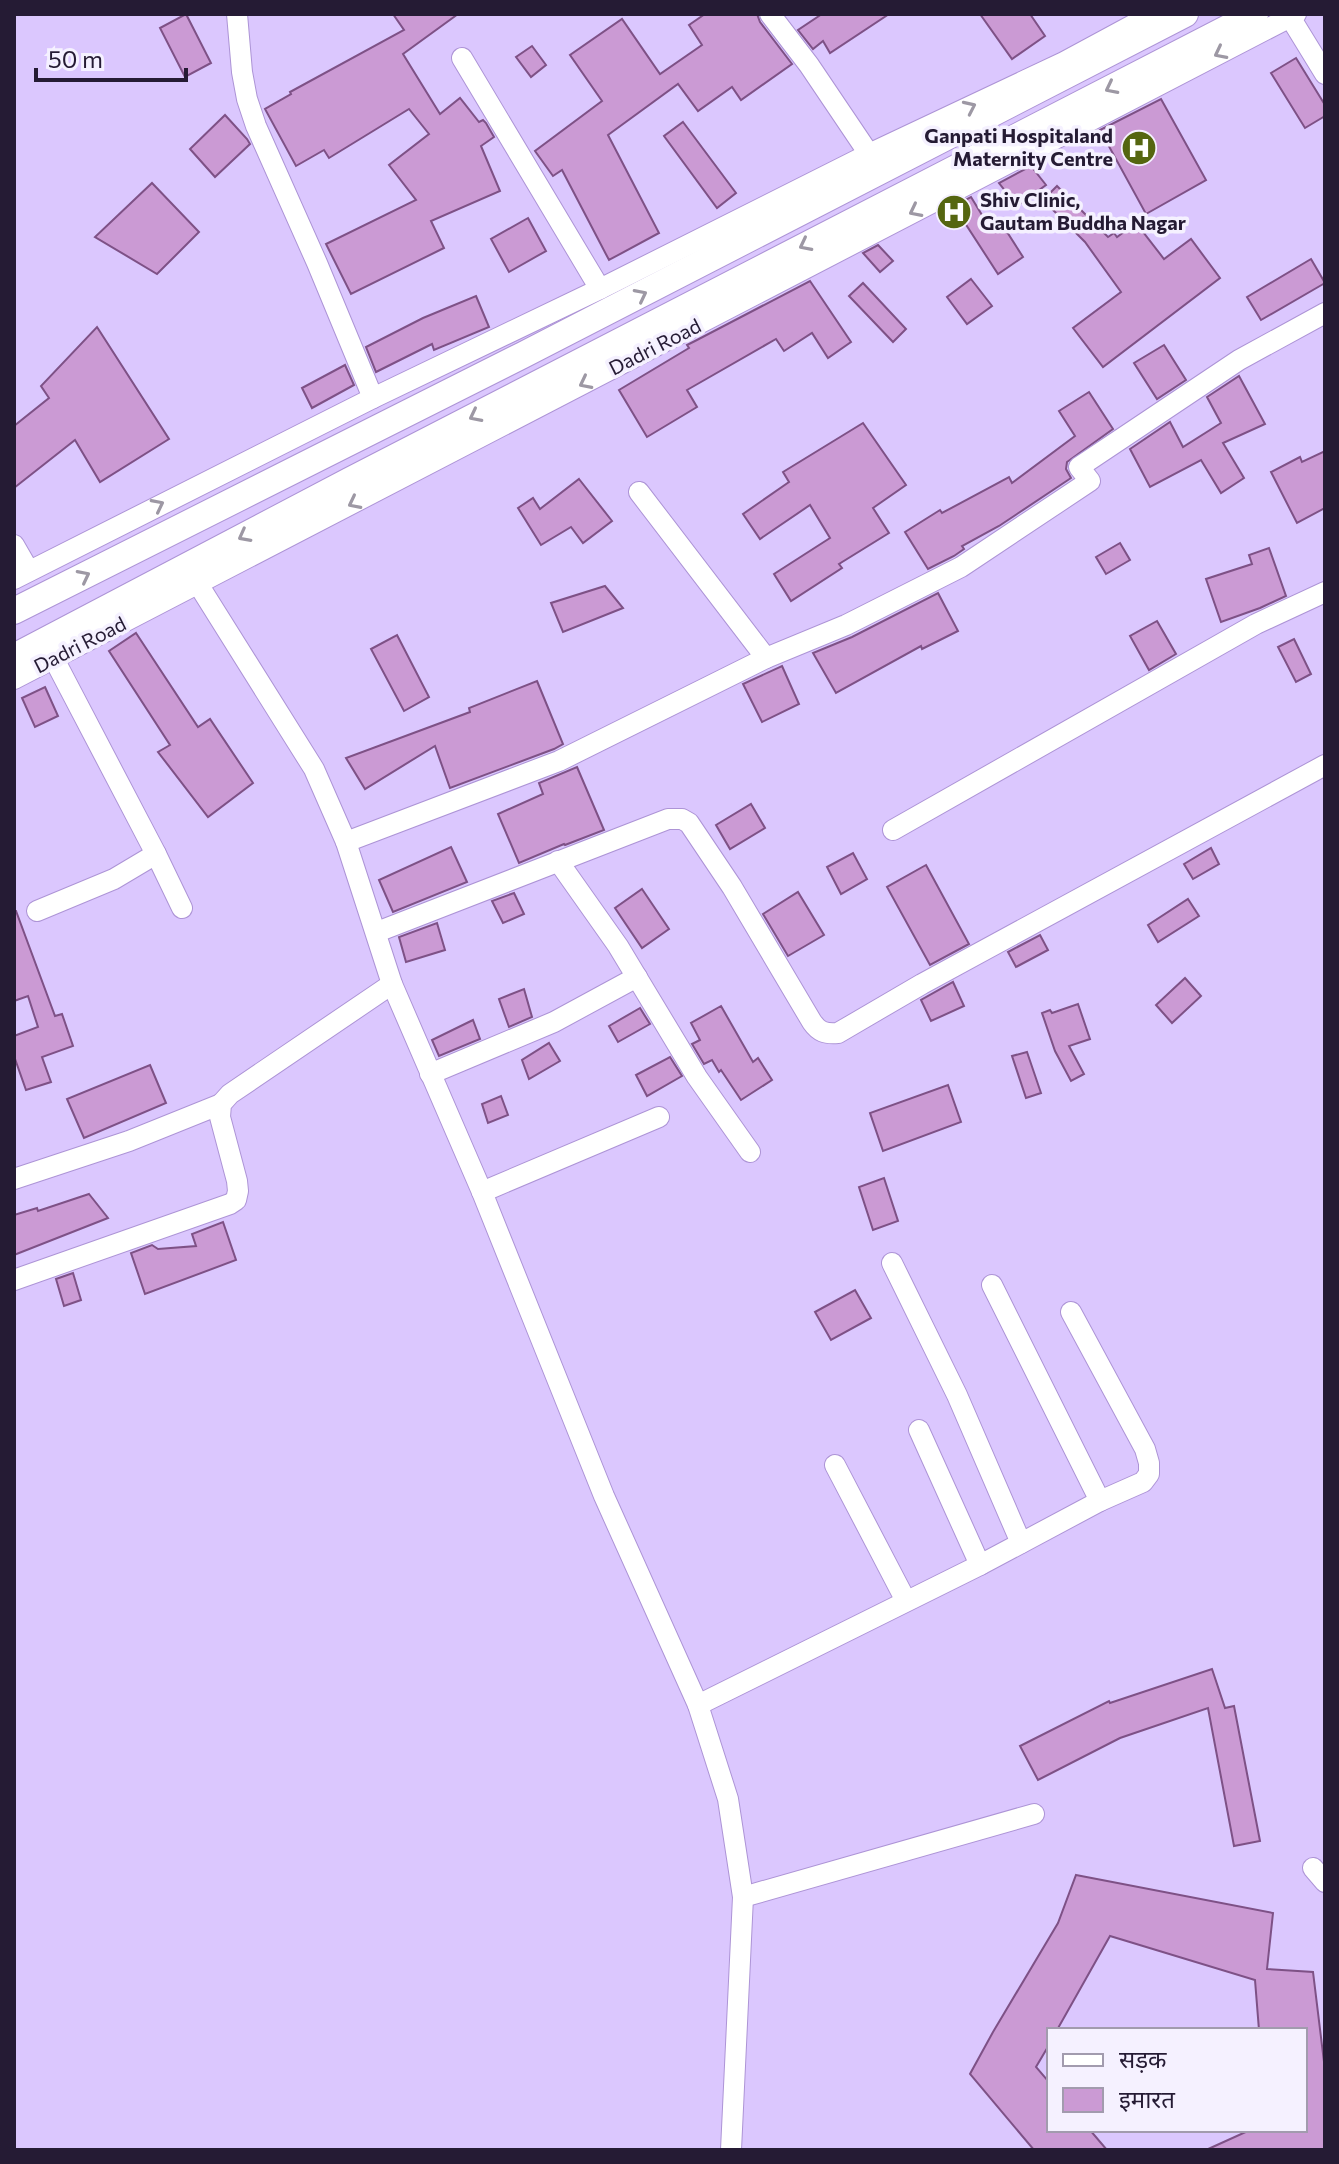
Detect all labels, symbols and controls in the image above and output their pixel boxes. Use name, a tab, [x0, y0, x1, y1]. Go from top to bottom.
scale bar	[36, 32, 186, 82]
one-way arrow	[1214, 43, 1229, 59]
text: 50 m	[48, 44, 103, 73]
one-way arrow	[1105, 78, 1119, 94]
one-way arrow	[961, 101, 976, 117]
place label: Ganpati Hospitaland Maternity Centre	[924, 123, 1113, 170]
hospital icon: Ganpati Hospitaland Maternity Centre	[1120, 129, 1158, 167]
place label: Shiv Clinic, Gautam Buddha Nagar	[980, 187, 1186, 234]
hospital icon: Shiv Clinic, Gautam Buddha Nagar	[935, 193, 973, 231]
one-way arrow	[909, 202, 923, 217]
one-way arrow	[799, 236, 814, 251]
one-way arrow	[632, 290, 647, 305]
street label: Dadri Road	[604, 313, 705, 380]
one-way arrow	[579, 373, 593, 388]
one-way arrow	[468, 407, 483, 422]
one-way arrow	[348, 493, 363, 508]
one-way arrow	[150, 500, 165, 515]
one-way arrow	[238, 527, 253, 542]
one-way arrow	[75, 570, 90, 586]
street label: Dadri Road	[29, 611, 130, 678]
legend	[1047, 2028, 1307, 2132]
text: सड़क	[1119, 2044, 1167, 2073]
text: इमारत	[1119, 2084, 1176, 2113]

